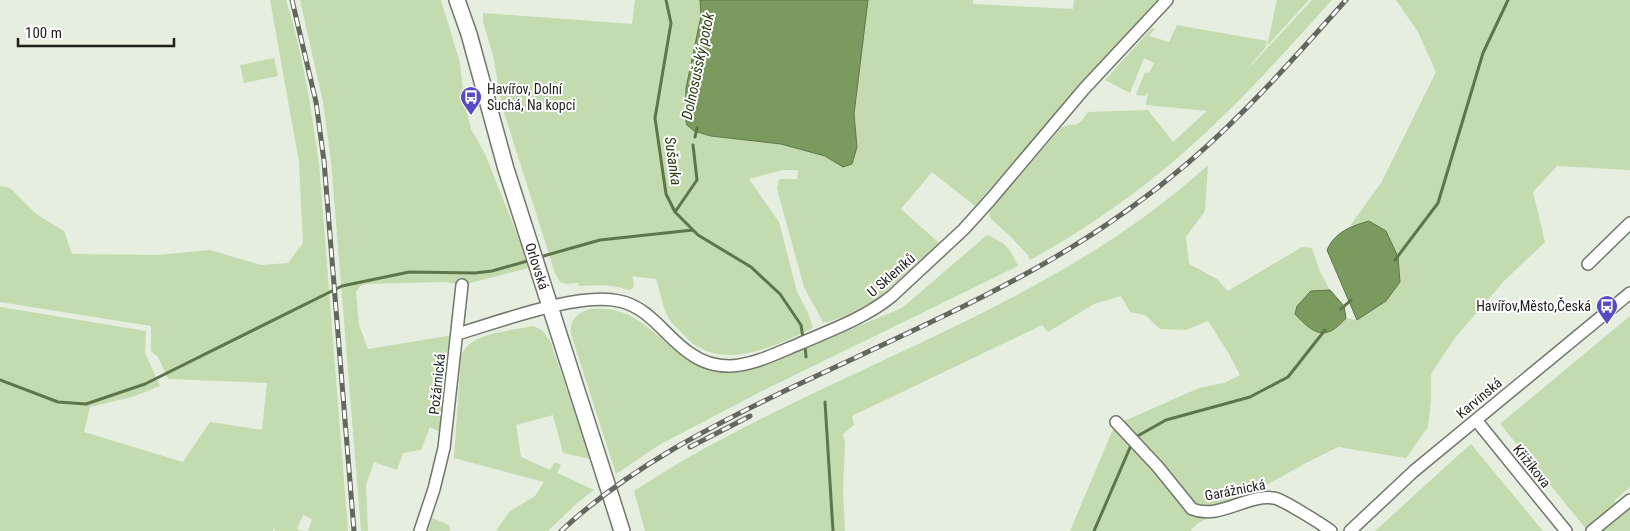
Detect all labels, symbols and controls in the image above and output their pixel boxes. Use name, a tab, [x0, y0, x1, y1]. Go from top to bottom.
water label: Dolnosušský potok	[678, 11, 718, 121]
scale bar	[18, 15, 174, 47]
text: 100 m	[25, 24, 62, 42]
place label: Havířov, Dolní Suchá, Na kopci	[487, 81, 575, 113]
bus stop icon: Havířov, Dolní Suchá, Na kopci	[459, 85, 483, 116]
water label: Sušanka	[661, 136, 685, 186]
street label: Orlovská	[522, 241, 552, 292]
street label: U Skleníků	[864, 250, 918, 300]
bus stop icon: Havířov,Město,Česká	[1595, 294, 1619, 325]
place label: Havířov,Město,Česká	[1476, 297, 1591, 314]
street label: Požárnická	[426, 353, 448, 415]
street label: Karvinská	[1453, 374, 1505, 422]
street label: Křižíkova	[1510, 441, 1554, 491]
street label: Garážnická	[1203, 476, 1267, 504]

